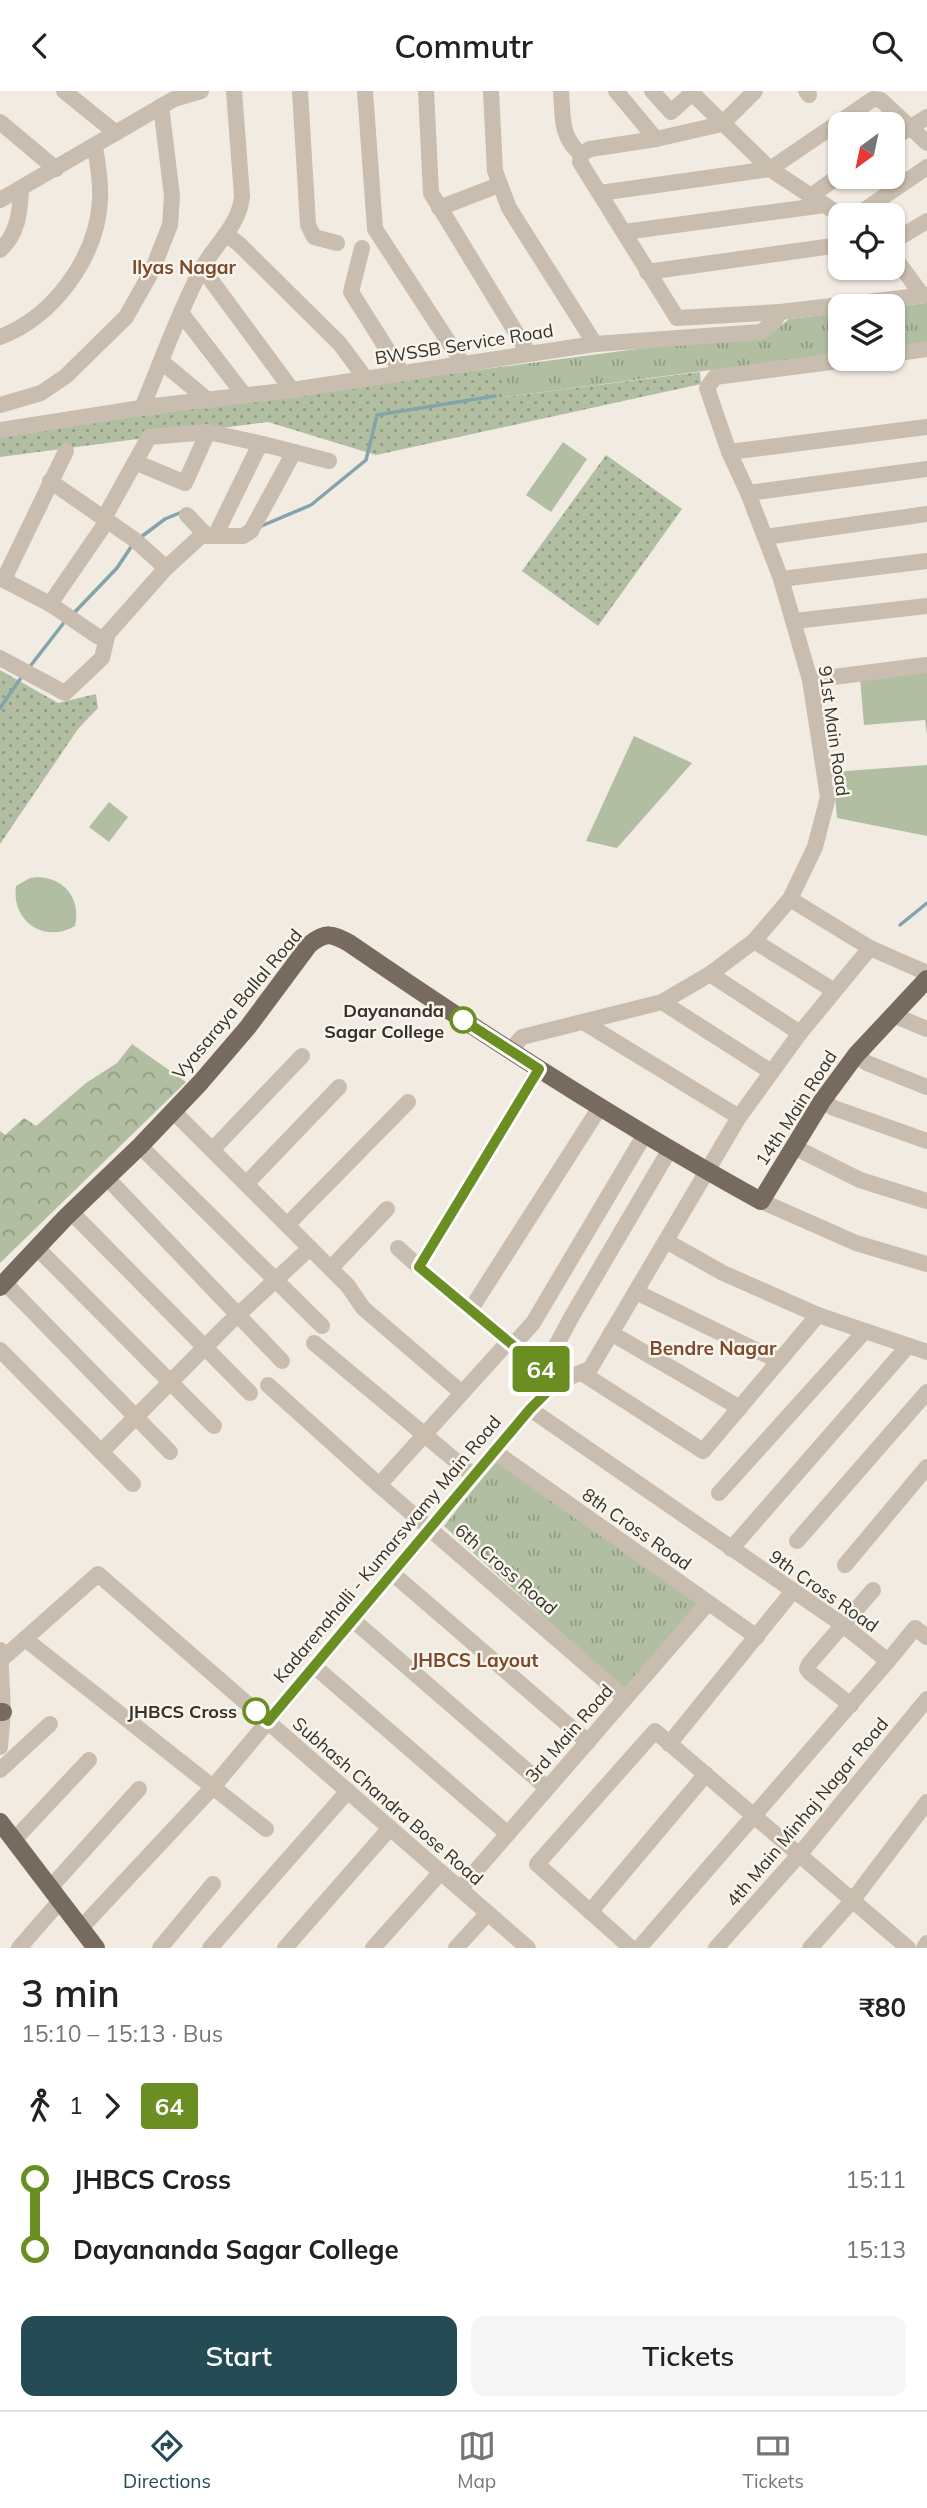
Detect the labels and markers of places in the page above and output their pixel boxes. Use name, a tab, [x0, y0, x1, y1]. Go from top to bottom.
place label: Dayananda Sagar College	[324, 999, 444, 1043]
marker: Dayananda Sagar College	[450, 1007, 476, 1033]
marker: JHBCS Cross	[243, 1698, 269, 1724]
place label: JHBCS Cross	[128, 1700, 237, 1723]

